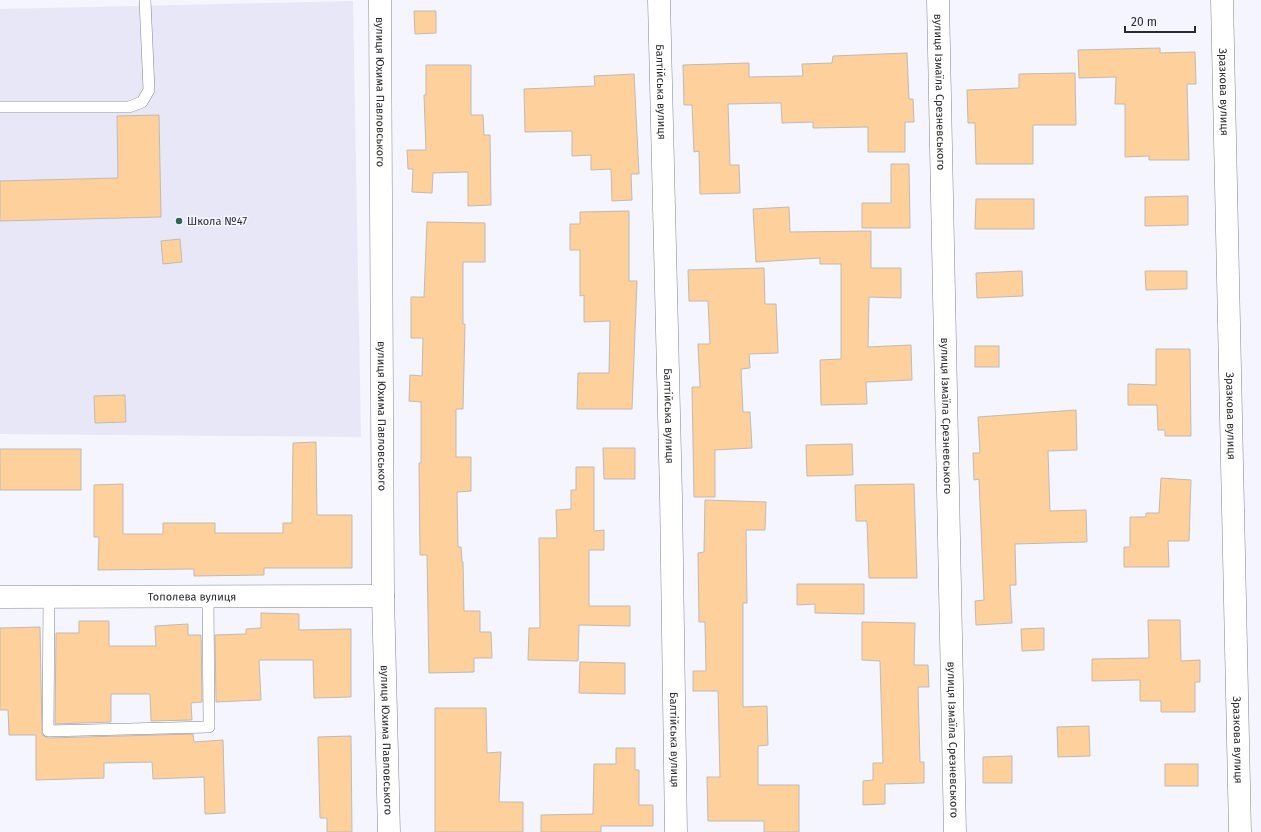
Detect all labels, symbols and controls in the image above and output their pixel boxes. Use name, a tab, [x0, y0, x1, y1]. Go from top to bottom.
scale bar	[1125, 8, 1195, 34]
street label: вулиця Ізмаїла Срезневського	[932, 13, 948, 170]
text: 20 m	[1131, 15, 1157, 29]
street label: вулиця Юхима Павловського	[374, 17, 387, 167]
street label: Балтійська вулиця	[654, 44, 669, 140]
street label: Зразкова вулиця	[1217, 48, 1231, 136]
place label: Школа №47	[187, 215, 247, 228]
marker: Школа №47	[174, 216, 184, 226]
street label: вулиця Ізмаїла Срезневського	[938, 337, 955, 494]
street label: вулиця Юхима Павловського	[375, 341, 389, 491]
street label: Балтійська вулиця	[661, 368, 677, 464]
street label: Зразкова вулиця	[1224, 372, 1238, 460]
street label: Тополева вулиця	[148, 590, 236, 603]
street label: вулиця Ізмаїла Срезневського	[945, 661, 961, 818]
street label: вулиця Юхима Павловського	[378, 665, 395, 815]
street label: Балтійська вулиця	[667, 692, 682, 788]
street label: Зразкова вулиця	[1231, 696, 1245, 784]

